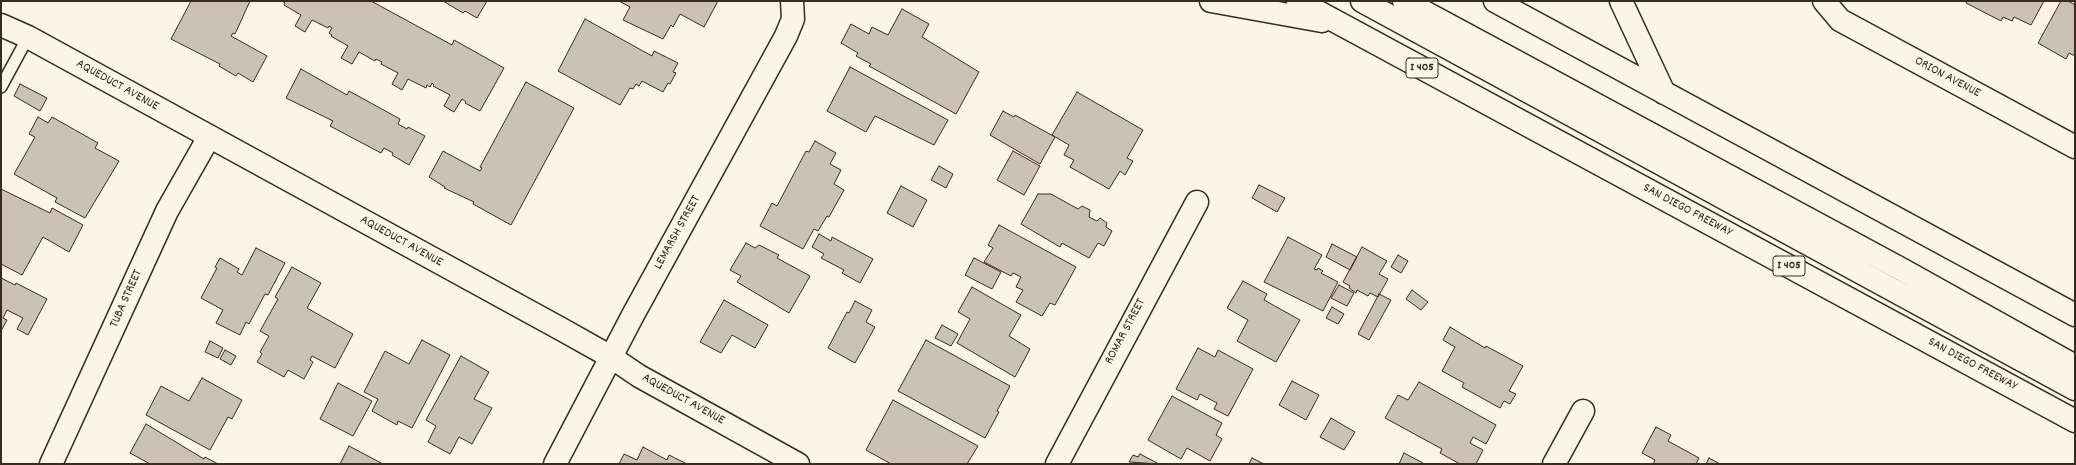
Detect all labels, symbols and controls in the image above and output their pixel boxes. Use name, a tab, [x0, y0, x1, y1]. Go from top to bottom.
street label: ORION AVENUE	[1911, 54, 1983, 102]
street label: AQUEDUCT AVENUE	[73, 57, 161, 115]
road number: I 405	[1406, 58, 1438, 78]
street label: SAN DIEGO FREEWAY	[1640, 181, 1734, 241]
street label: LEMARSH STREET	[651, 193, 705, 273]
street label: AQUEDUCT AVENUE	[357, 213, 445, 271]
road number: I 405	[1773, 256, 1805, 276]
street label: TUBA STREET	[107, 268, 147, 330]
street label: ROMAR STREET	[1102, 297, 1150, 367]
street label: SAN DIEGO FREEWAY	[1925, 335, 2019, 395]
street label: AQUEDUCT AVENUE	[639, 371, 727, 429]

